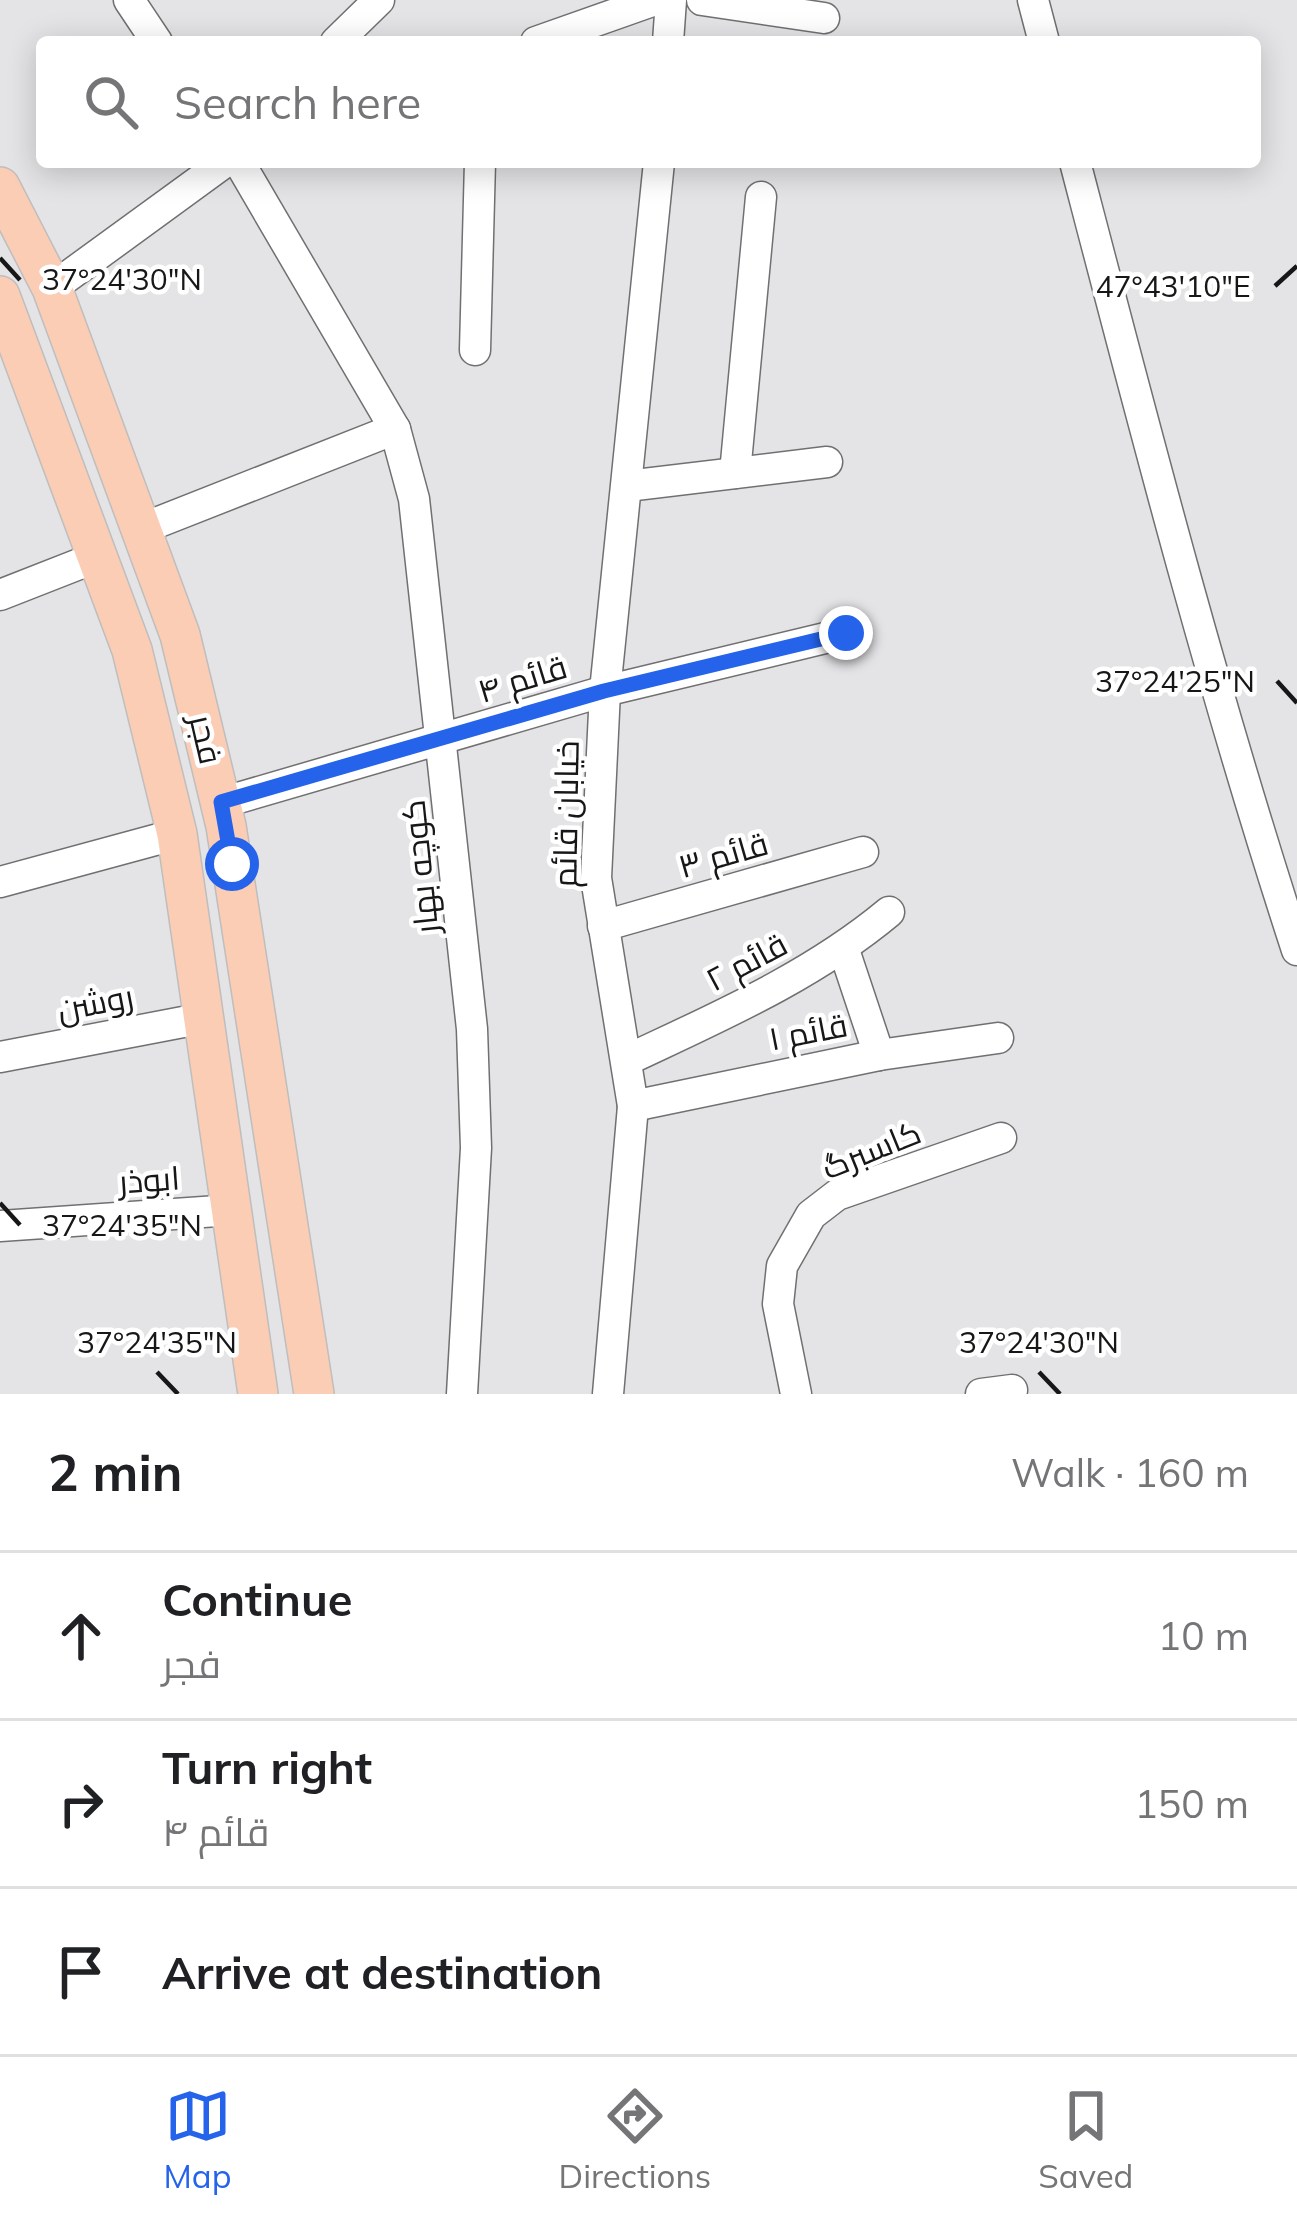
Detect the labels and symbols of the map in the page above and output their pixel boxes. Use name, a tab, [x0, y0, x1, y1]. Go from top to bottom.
text: 37°24'30"N	[42, 260, 202, 298]
text: 47°43'10"E	[1095, 267, 1251, 305]
route end	[819, 606, 873, 660]
street label: قائم ۴	[473, 645, 572, 714]
text: 37°24'25"N	[1095, 662, 1255, 700]
street label: فجر	[181, 708, 233, 768]
street label: خیابان قائم	[543, 740, 590, 888]
street label: کوچه بهار	[392, 798, 449, 938]
street label: قائم ۳	[673, 822, 773, 889]
route start	[205, 837, 259, 891]
street label: قائم ۲	[698, 923, 795, 1002]
street label: روشن	[54, 975, 137, 1030]
street label: قائم ۱	[765, 1003, 851, 1062]
street label: کاسبرگ	[816, 1111, 926, 1187]
street label: ابوذر	[115, 1156, 181, 1202]
text: 37°24'35"N	[42, 1206, 202, 1244]
text: 37°24'35"N	[77, 1323, 237, 1361]
text: 37°24'30"N	[959, 1323, 1119, 1361]

